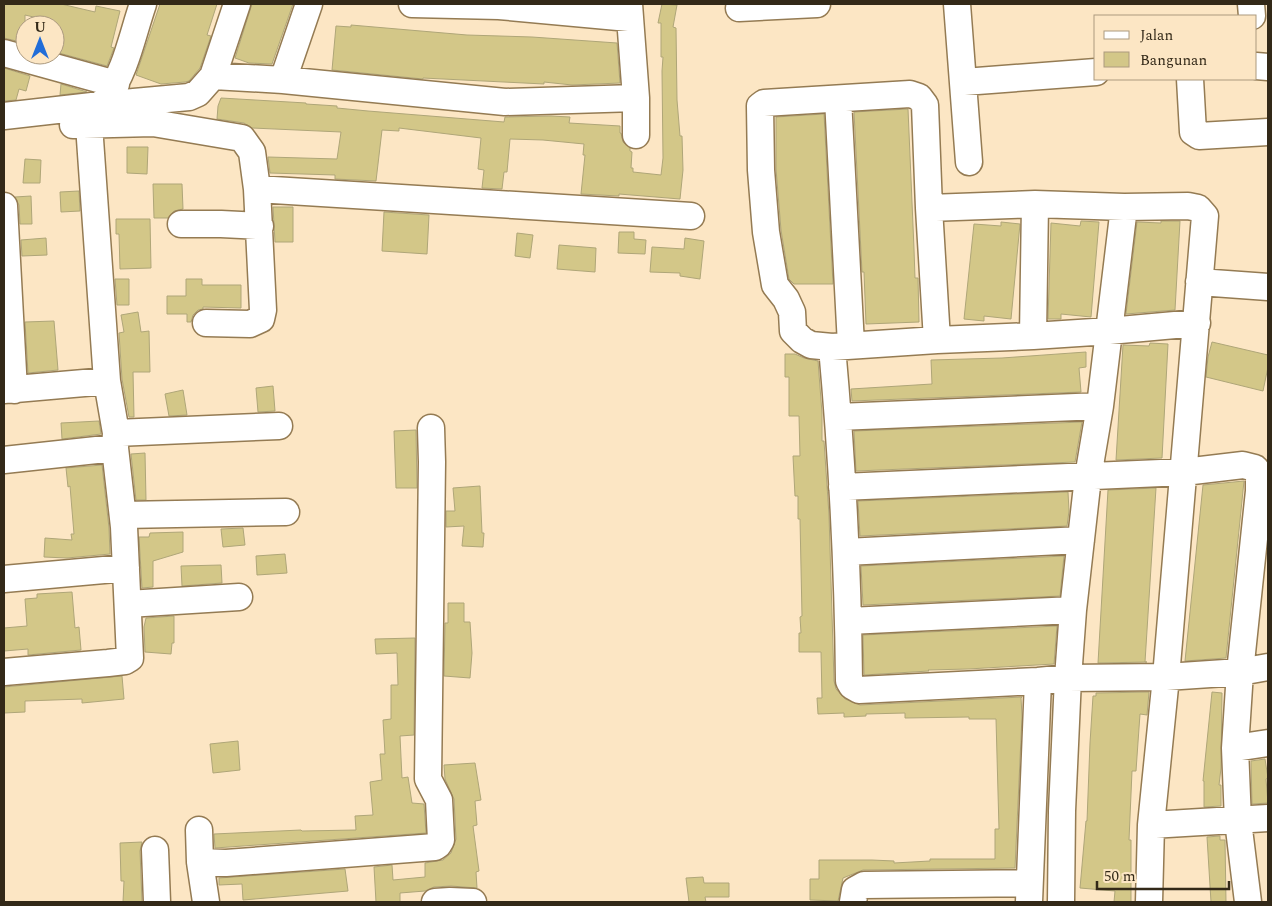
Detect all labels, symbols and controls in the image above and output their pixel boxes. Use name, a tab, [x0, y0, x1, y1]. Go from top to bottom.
north arrow	[15, 15, 65, 65]
legend	[1094, 15, 1257, 80]
text: U	[34, 17, 46, 38]
text: Jalan	[1140, 24, 1173, 47]
text: Bangunan	[1140, 49, 1207, 72]
scale bar	[1097, 858, 1230, 890]
text: 50 m	[1104, 865, 1136, 888]

